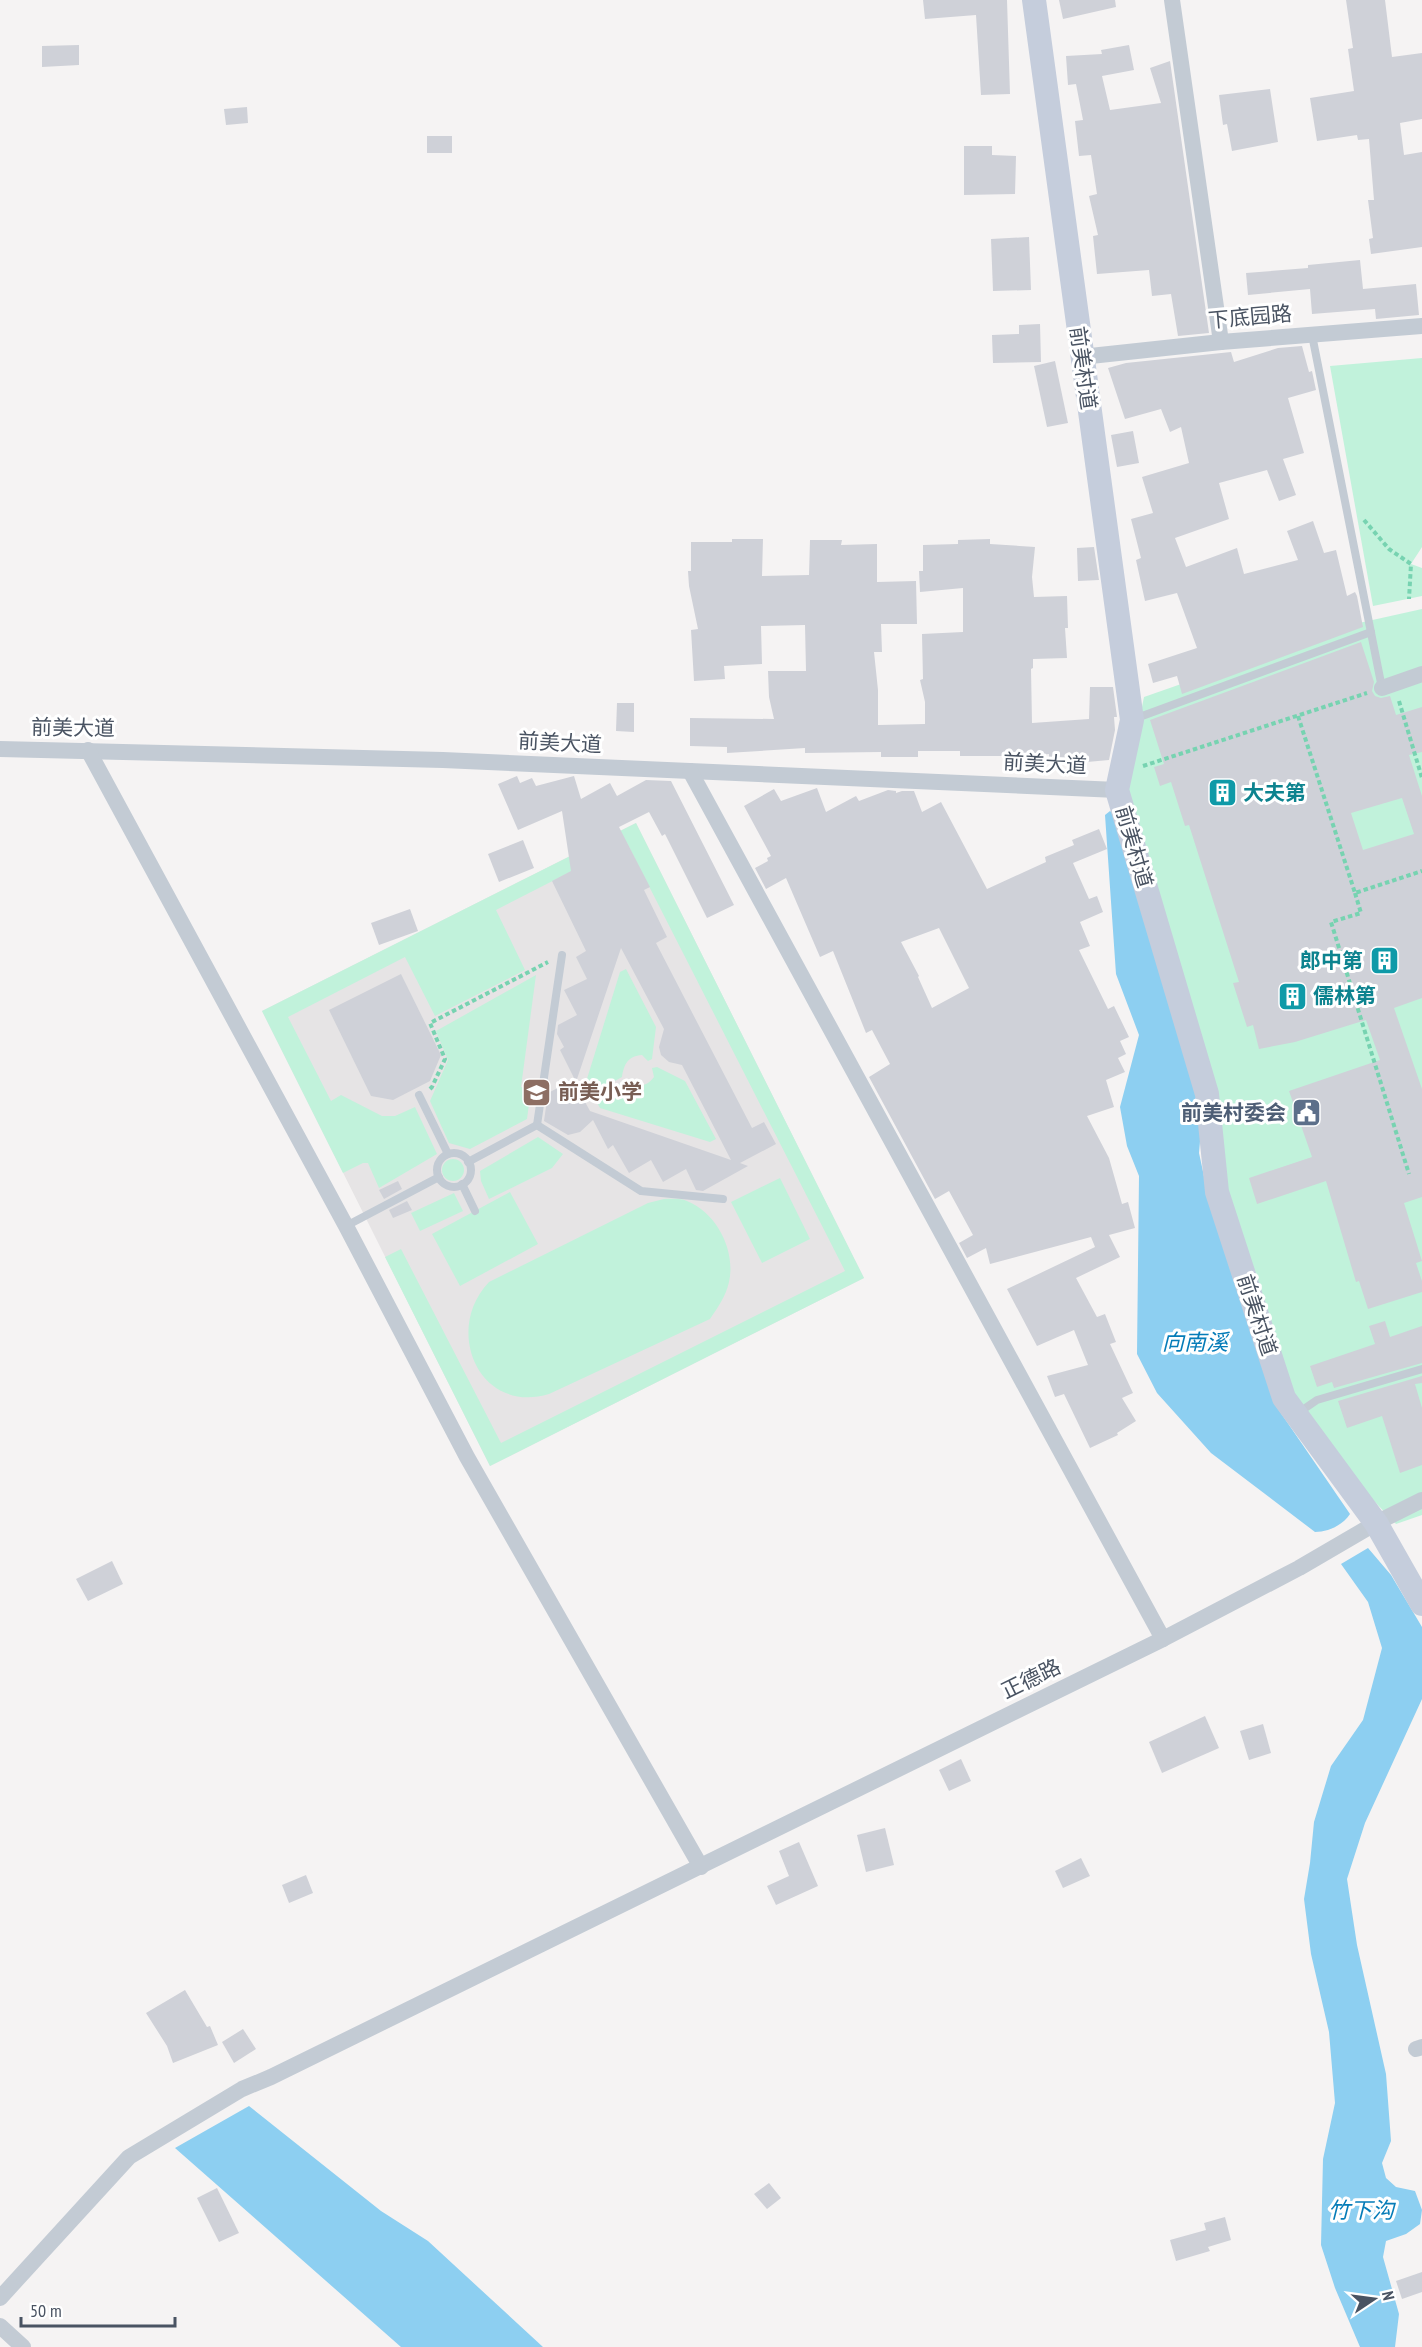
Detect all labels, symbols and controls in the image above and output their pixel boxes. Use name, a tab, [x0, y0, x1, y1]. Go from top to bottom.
street label: 下底园路	[1207, 299, 1293, 334]
street label: 前美村道	[1064, 324, 1103, 411]
street label: 前美大道	[31, 713, 115, 742]
street label: 前美大道	[517, 727, 603, 758]
street label: 前美大道	[1002, 748, 1088, 779]
building icon: 大夫第	[1206, 777, 1238, 809]
place label: 大夫第	[1243, 779, 1306, 806]
street label: 前美村道	[1110, 803, 1159, 891]
building icon: 郎中第	[1368, 945, 1400, 977]
place label: 郎中第	[1300, 947, 1363, 974]
building icon: 儒林第	[1276, 980, 1308, 1012]
place label: 儒林第	[1313, 982, 1376, 1009]
school or university icon: 前美小学	[521, 1076, 553, 1108]
place label: 前美小学	[558, 1078, 642, 1105]
public building icon: 前美村委会	[1291, 1097, 1323, 1129]
place label: 前美村委会	[1181, 1099, 1286, 1126]
street label: 前美村道	[1232, 1271, 1283, 1359]
water label: 向南溪	[1162, 1328, 1230, 1356]
street label: 正德路	[997, 1653, 1065, 1704]
water label: 竹下沟	[1328, 2196, 1396, 2224]
north arrow	[1344, 2269, 1404, 2329]
text: N	[1378, 2289, 1399, 2302]
scale bar	[21, 2290, 176, 2328]
text: 50 m	[30, 2299, 62, 2322]

